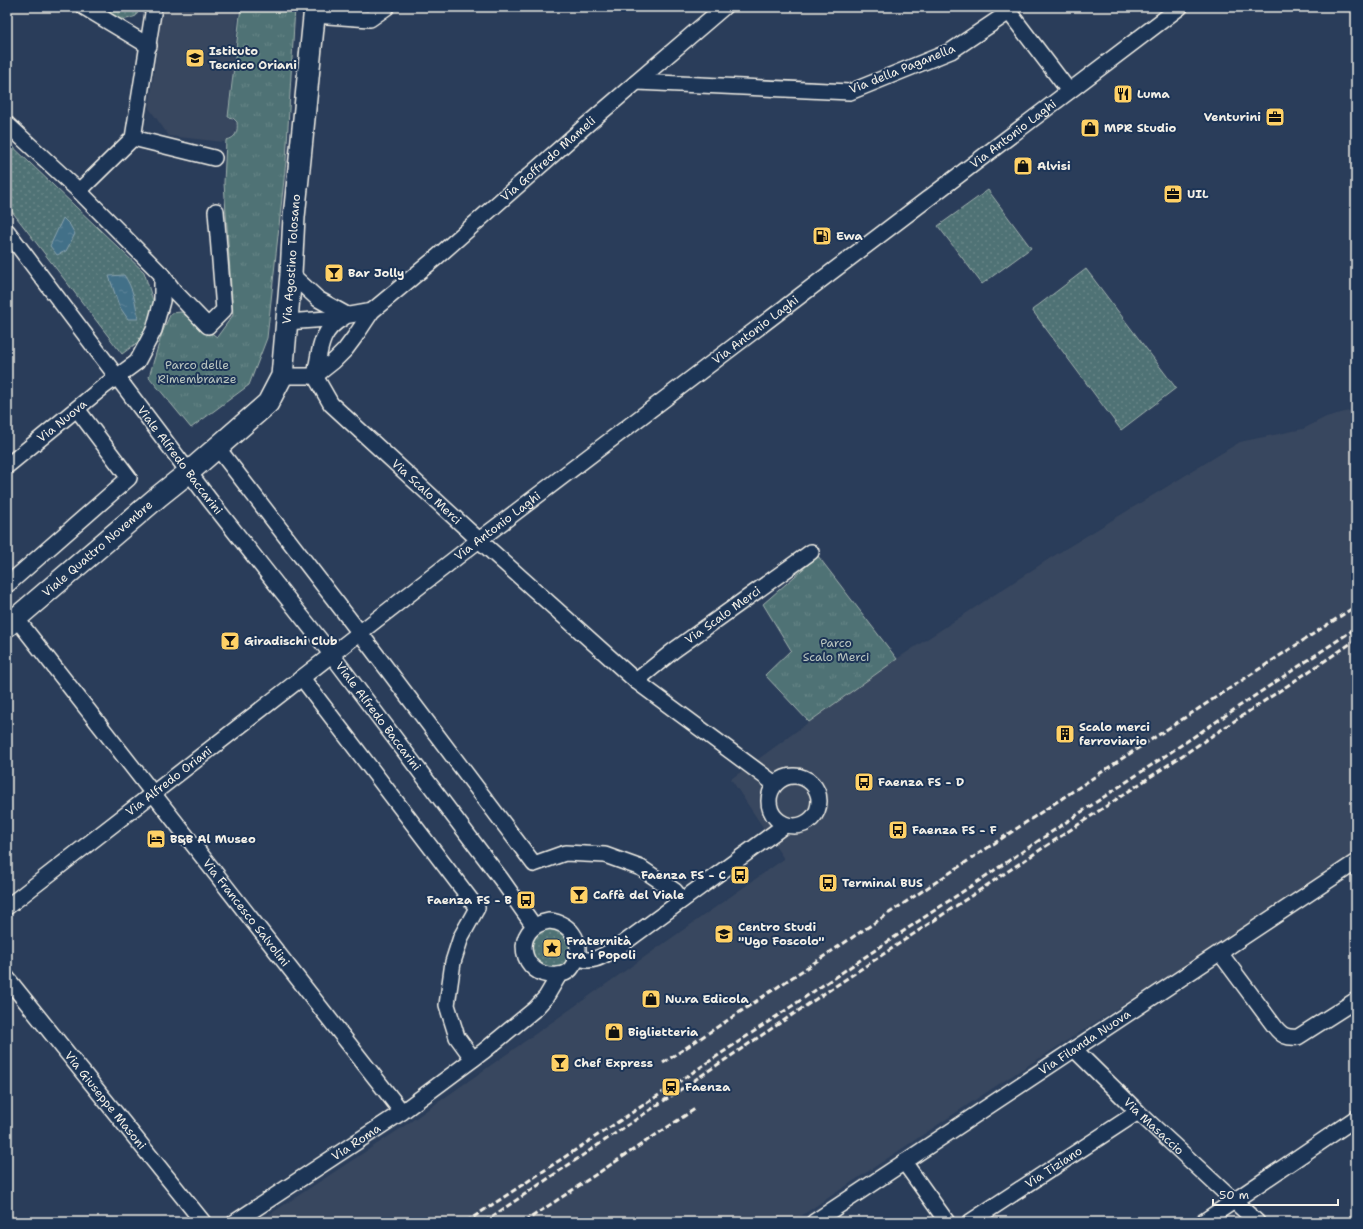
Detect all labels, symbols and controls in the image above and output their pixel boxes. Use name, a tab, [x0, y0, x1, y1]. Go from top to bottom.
street label: Via della Paganella	[847, 40, 958, 98]
place label: Istituto Tecnico Oriani	[209, 43, 297, 73]
school or university icon: Istituto Tecnico Oriani	[184, 47, 206, 69]
restaurant icon: Luma	[1112, 83, 1134, 105]
place label: Luma	[1137, 86, 1171, 102]
street label: Via Antonio Laghi	[967, 96, 1060, 172]
office icon: Venturini	[1264, 106, 1286, 128]
place label: Venturini	[1204, 109, 1261, 125]
street label: Via Goffredo Mameli	[497, 113, 599, 205]
shop icon: MPR Studio	[1079, 117, 1101, 139]
place label: MPR Studio	[1104, 120, 1177, 136]
shop icon: Alvisi	[1012, 155, 1034, 177]
place label: Alvisi	[1037, 158, 1071, 174]
office icon: UIL	[1162, 183, 1184, 205]
place label: UIL	[1187, 186, 1209, 202]
street label: Via Agostino Tolosano	[279, 193, 304, 325]
fuel station icon: Ewa	[811, 225, 833, 247]
place label: Ewa	[836, 228, 863, 244]
bar icon: Bar Jolly	[323, 262, 345, 284]
place label: Bar Jolly	[348, 265, 404, 281]
street label: Via Antonio Laghi	[709, 292, 802, 368]
park label: Parco delle Rimembranze	[158, 357, 237, 387]
street label: Via Nuova	[34, 396, 91, 446]
street label: Viale Alfredo Baccarini	[133, 402, 226, 518]
street label: Via Scalo Merci	[388, 456, 465, 528]
street label: Via Antonio Laghi	[451, 488, 544, 564]
street label: Viale Quattro Novembre	[39, 497, 156, 600]
street label: Via Scalo Merci	[682, 583, 764, 648]
bar icon: Giradischi Club	[219, 630, 241, 652]
place label: Giradischi Club	[244, 633, 338, 649]
park label: Parco Scalo Merci	[803, 635, 869, 665]
street label: Viale Alfredo Baccarini	[332, 659, 425, 774]
place label: Scalo merci ferroviario	[1079, 719, 1150, 749]
building icon: Scalo merci ferroviario	[1054, 723, 1076, 745]
street label: Via Alfredo Oriani	[122, 743, 215, 820]
bus stop icon: Faenza FS - D	[853, 771, 875, 793]
place label: Faenza FS - D	[878, 774, 964, 790]
bus stop icon: Faenza FS - F	[887, 819, 909, 841]
place label: Faenza FS - F	[912, 822, 997, 838]
hotel icon: B&B Al Museo	[145, 828, 167, 850]
place label: B&B Al Museo	[170, 831, 256, 847]
street label: Via Francesco Salvolini	[199, 856, 293, 970]
bus stop icon: Faenza FS - C	[729, 864, 751, 886]
place label: Faenza FS - C	[641, 867, 726, 883]
bus stop icon: Terminal BUS	[817, 872, 839, 894]
place label: Terminal BUS	[842, 875, 923, 891]
bar icon: Caffè del Viale	[568, 884, 590, 906]
place label: Caffè del Viale	[593, 887, 684, 903]
bus stop icon: Faenza FS - B	[515, 889, 537, 911]
place label: Faenza FS - B	[427, 892, 513, 908]
place label: Centro Studi "Ugo Foscolo"	[738, 919, 825, 949]
school or university icon: Centro Studi "Ugo Foscolo"	[713, 923, 735, 945]
place label: Fraternità tra i Popoli	[566, 933, 636, 963]
place icon: Fraternità tra i Popoli	[541, 937, 563, 959]
shop icon: Nu.ra Edicola	[640, 988, 662, 1010]
place label: Nu.ra Edicola	[665, 991, 749, 1007]
street label: Via Filanda Nuova	[1036, 1006, 1134, 1078]
shop icon: Biglietteria	[603, 1021, 625, 1043]
place label: Biglietteria	[628, 1024, 699, 1040]
street label: Via Giuseppe Masoni	[61, 1048, 150, 1153]
bar icon: Chef Express	[549, 1052, 571, 1074]
place label: Chef Express	[574, 1055, 653, 1071]
station icon: Faenza	[660, 1076, 682, 1098]
place label: Faenza	[685, 1079, 731, 1095]
street label: Via Masaccio	[1120, 1094, 1187, 1158]
street label: Via Roma	[328, 1120, 384, 1164]
street label: Via Tiziano	[1022, 1143, 1085, 1192]
scale bar	[1213, 1181, 1338, 1207]
text: 50 m	[1219, 1187, 1249, 1203]

